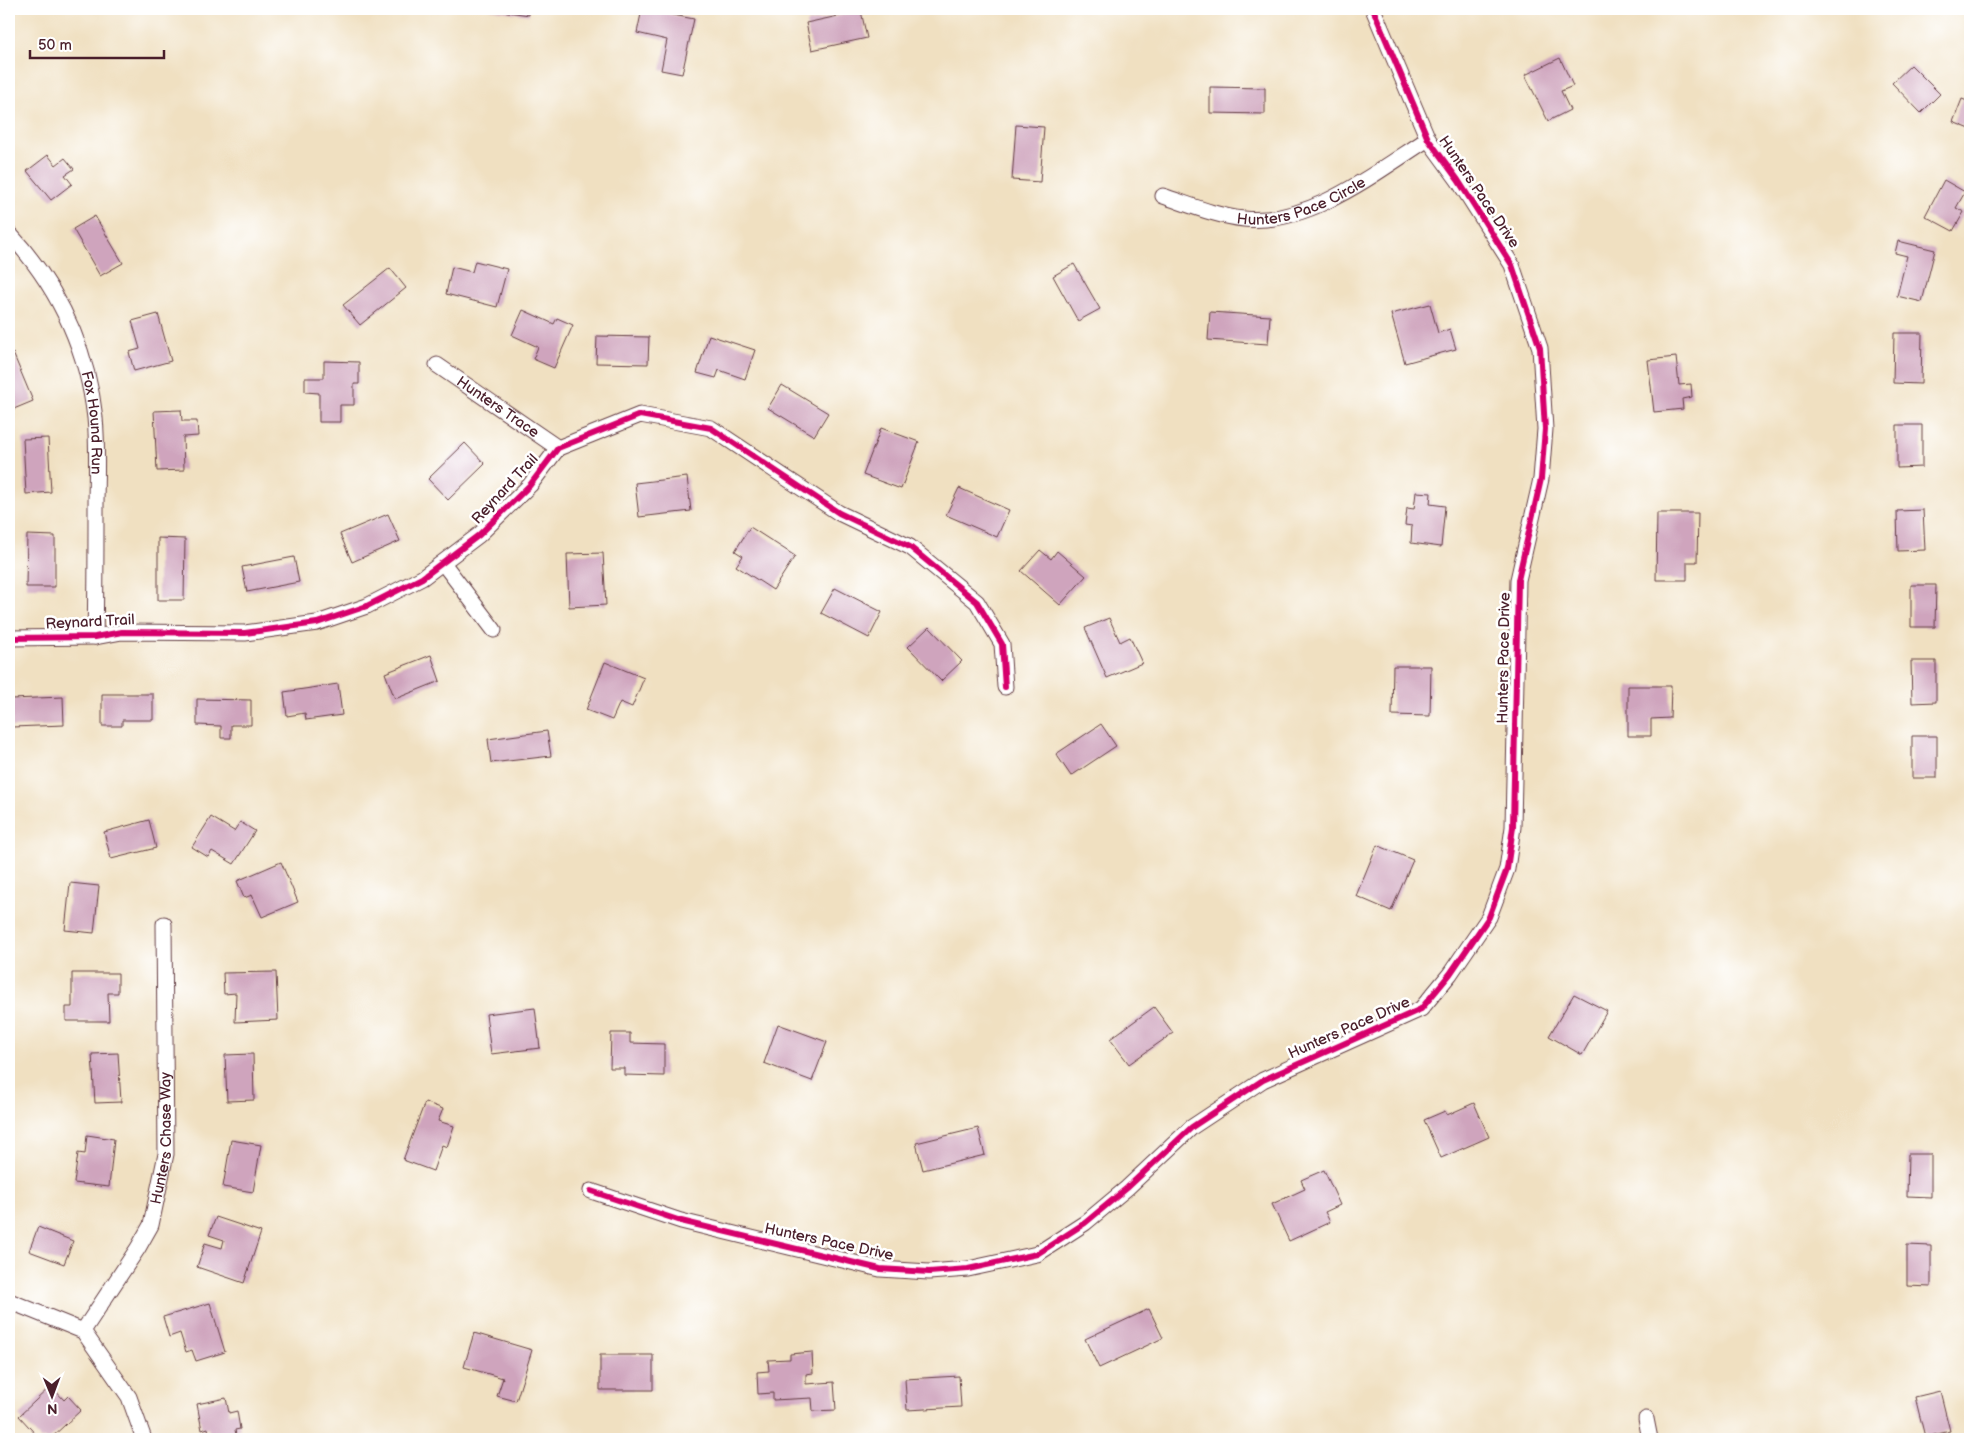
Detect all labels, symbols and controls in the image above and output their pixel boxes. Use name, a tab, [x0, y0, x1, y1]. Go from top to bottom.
scale bar	[30, 28, 164, 60]
text: 50 m	[38, 36, 72, 55]
street label: Hunters Pace Drive	[1434, 132, 1524, 252]
street label: Hunters Pace Circle	[1236, 172, 1369, 229]
street label: Fox Hound Run	[77, 369, 106, 475]
street label: Hunters Trace	[453, 372, 543, 442]
street label: Reynard Trail	[468, 450, 542, 528]
street label: Hunters Pace Drive	[1493, 592, 1515, 724]
street label: Reynard Trail	[45, 610, 135, 634]
street label: Hunters Pace Drive	[1285, 993, 1413, 1063]
street label: Hunters Chase Way	[146, 1072, 176, 1206]
street label: Hunters Pace Drive	[763, 1219, 895, 1265]
north arrow	[28, 1370, 78, 1420]
text: N	[47, 1400, 58, 1417]

